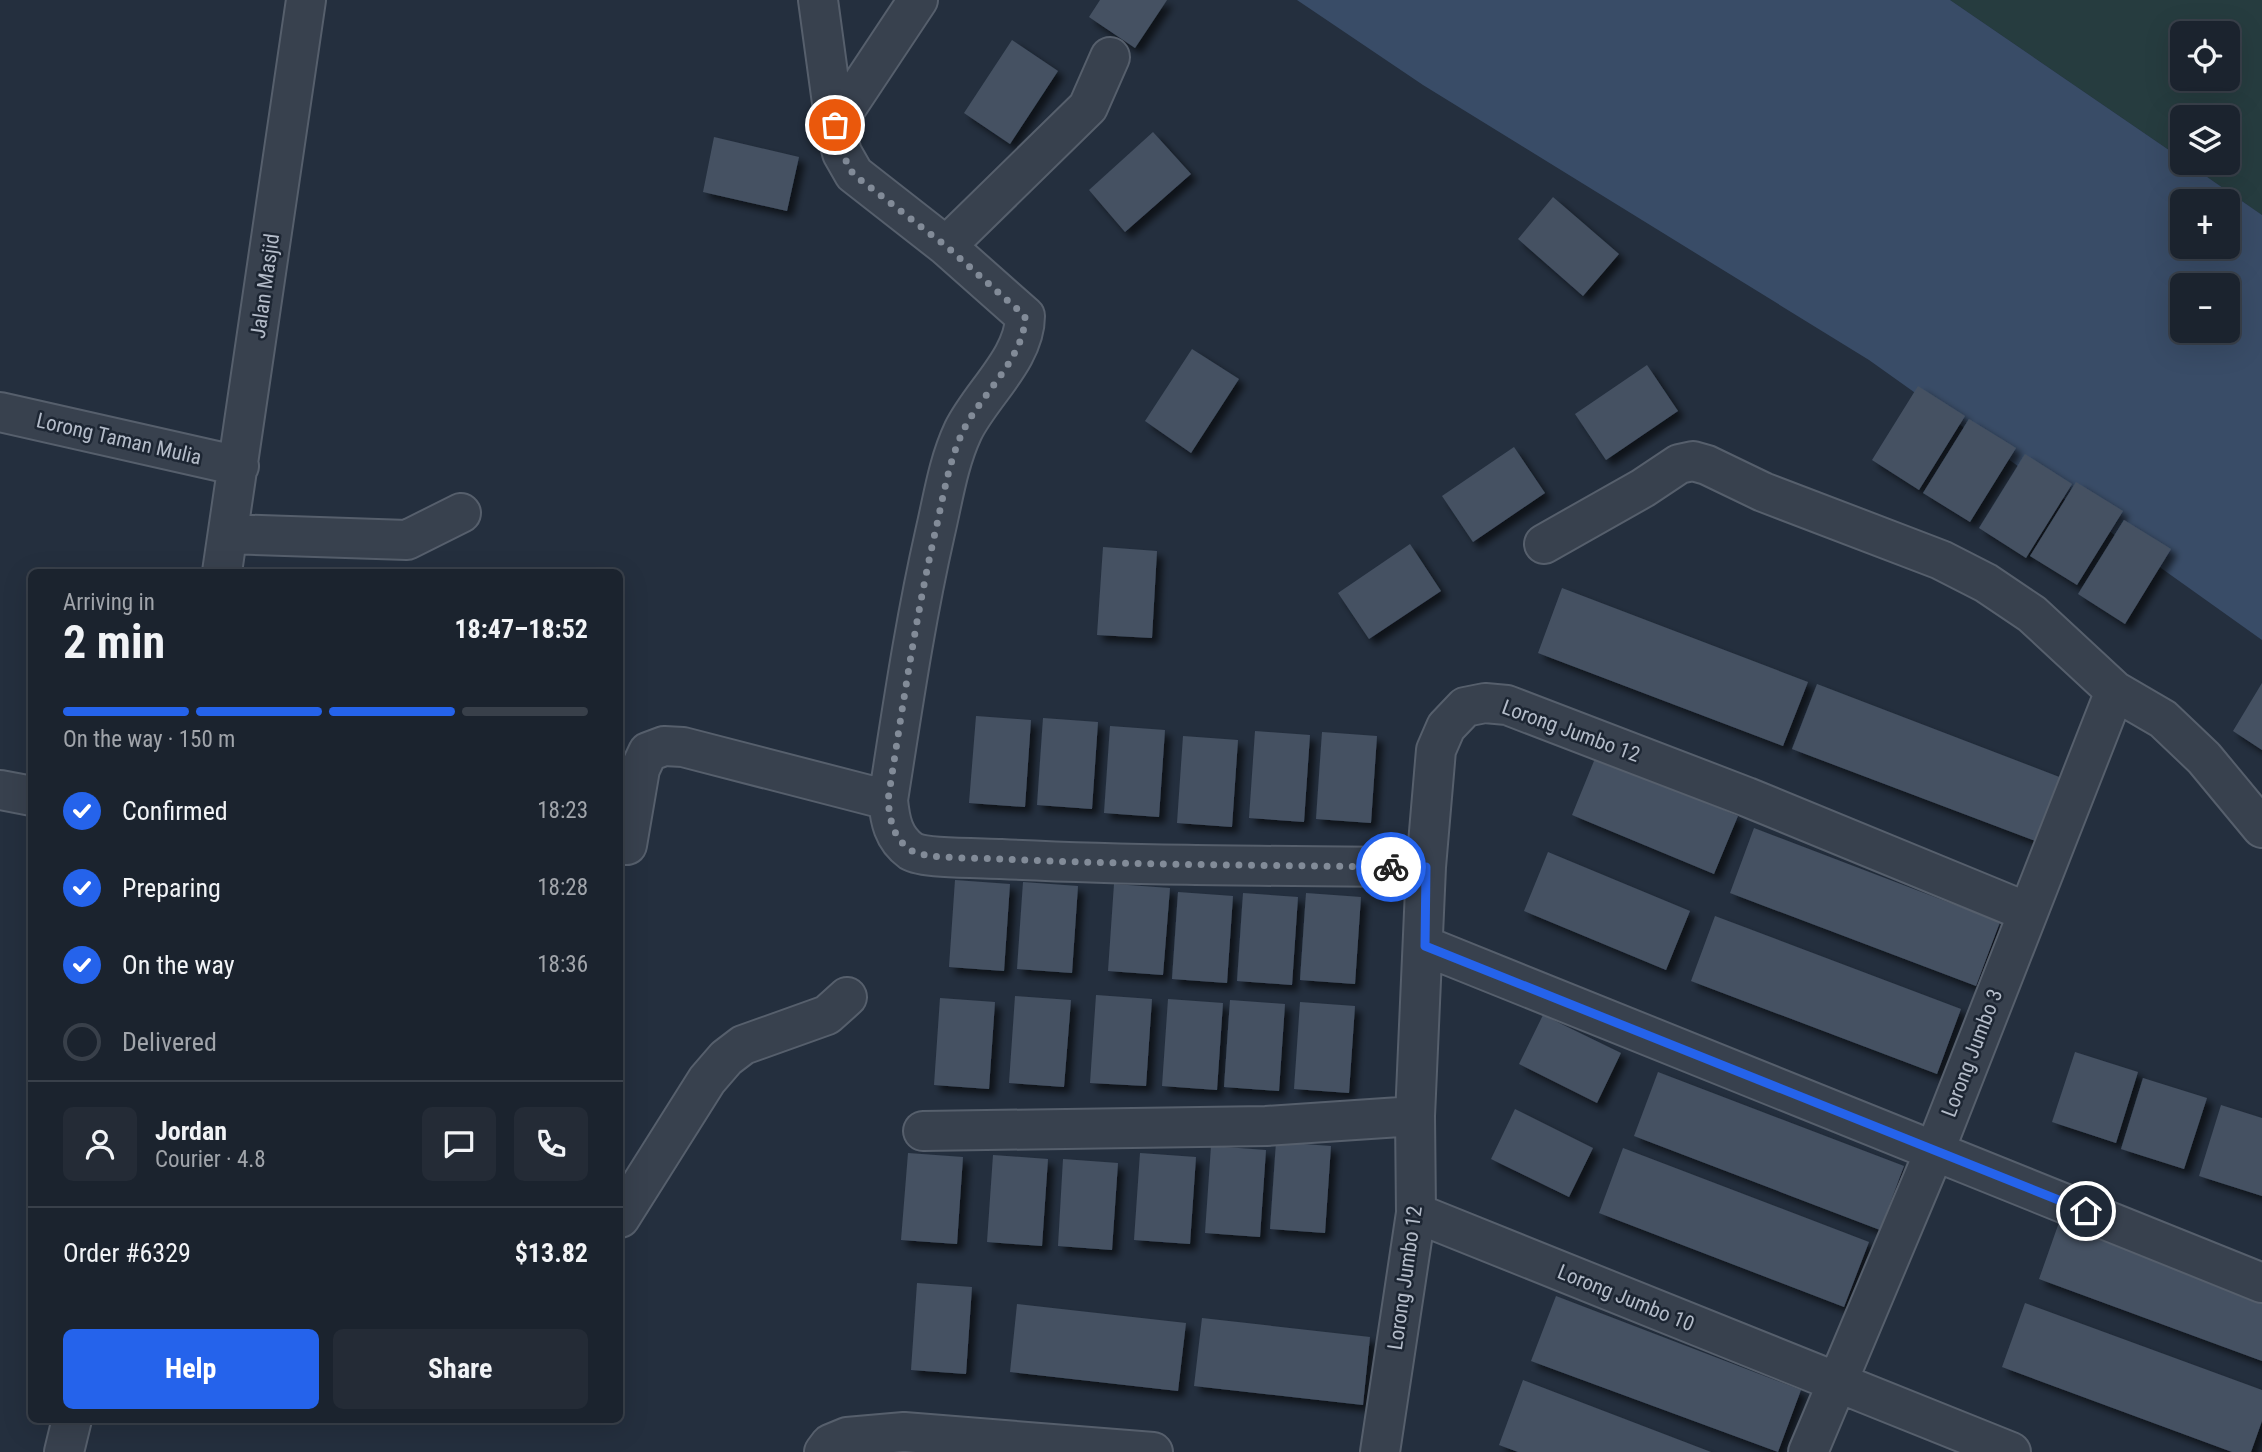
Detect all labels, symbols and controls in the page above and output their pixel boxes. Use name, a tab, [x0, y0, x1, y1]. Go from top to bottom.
map controls	[2170, 21, 2240, 343]
button: locate	[2170, 21, 2240, 91]
pin	[805, 95, 865, 155]
button: layers	[2170, 105, 2240, 175]
icon: bag	[816, 106, 854, 144]
button: +	[2170, 189, 2240, 259]
street label: Jalan Masjid	[246, 232, 284, 340]
button: −	[2170, 273, 2240, 343]
street label: Lorong Taman Mulia	[34, 408, 204, 470]
text: Arriving in	[63, 589, 155, 616]
text: 18:47–18:52	[454, 614, 588, 644]
text: 2 min	[63, 615, 165, 669]
street label: Lorong Jumbo 12	[1499, 695, 1643, 767]
text: On the way · 150 m	[63, 726, 235, 753]
icon: check	[63, 792, 101, 830]
text: Confirmed	[122, 796, 228, 826]
text: 18:23	[537, 797, 588, 824]
courier	[1356, 832, 1426, 902]
icon: bike	[1372, 848, 1410, 886]
icon: check	[63, 869, 101, 907]
text: Preparing	[122, 873, 221, 903]
text: 18:28	[537, 874, 588, 901]
icon: check	[63, 946, 101, 984]
text: On the way	[122, 950, 235, 980]
text: 18:36	[537, 951, 588, 978]
street label: Lorong Jumbo 3	[1937, 986, 2007, 1120]
text: Delivered	[122, 1027, 217, 1057]
button: person	[63, 1107, 137, 1181]
button: chat	[422, 1107, 496, 1181]
button: phone	[514, 1107, 588, 1181]
text: Jordan	[155, 1116, 227, 1146]
text: Courier · 4.8	[155, 1146, 266, 1173]
pin	[2056, 1181, 2116, 1241]
icon: home	[2067, 1192, 2105, 1230]
street label: Lorong Jumbo 12	[1383, 1204, 1427, 1352]
text: Order #6329	[63, 1238, 191, 1268]
text: $13.82	[515, 1238, 588, 1268]
street label: Lorong Jumbo 10	[1554, 1260, 1698, 1336]
button: Help	[63, 1329, 319, 1409]
button: Share	[333, 1329, 588, 1409]

